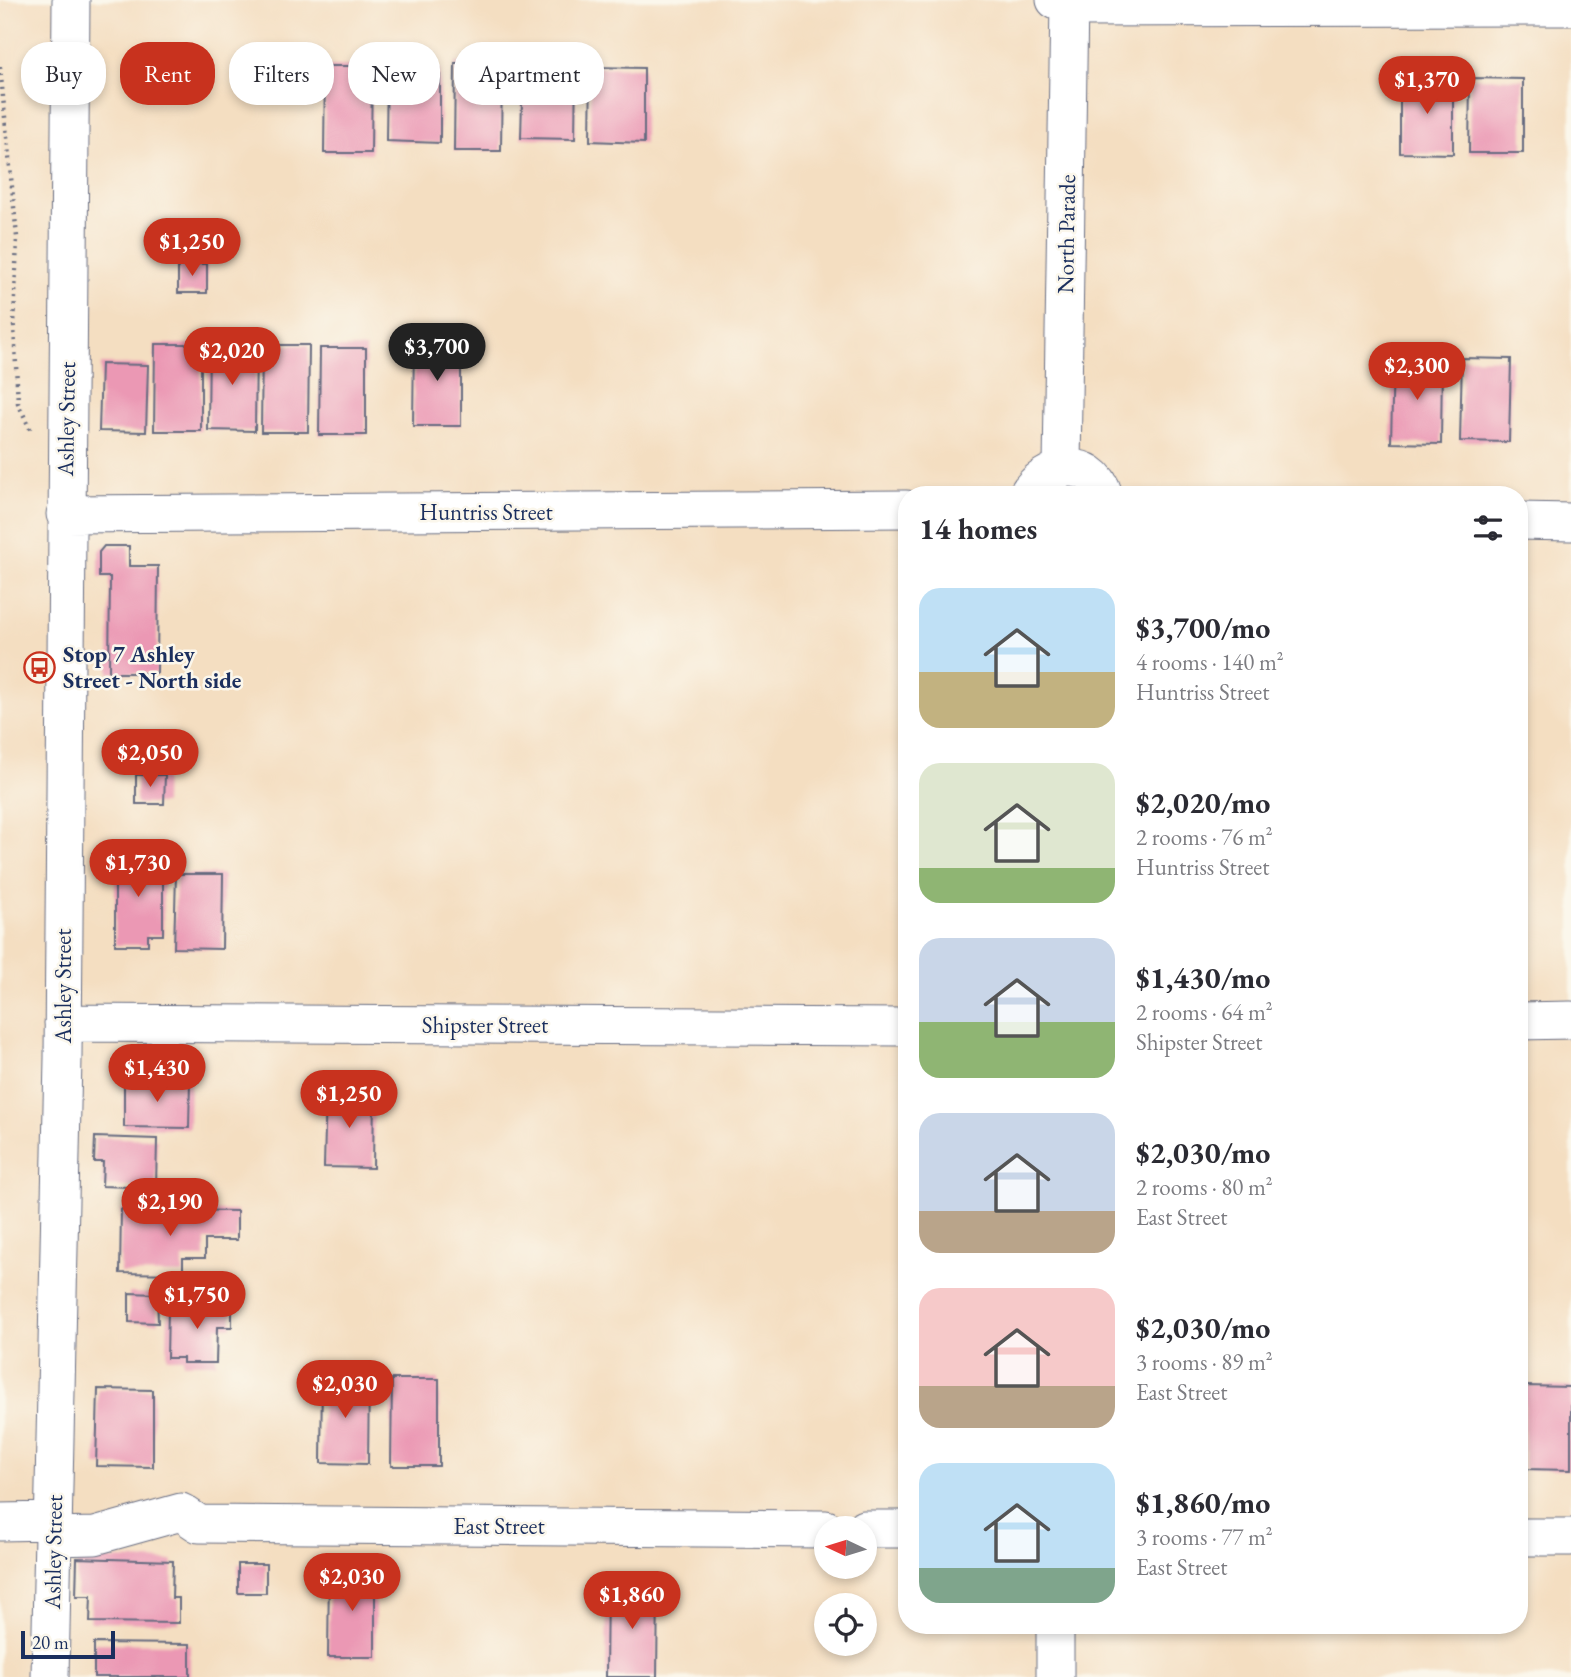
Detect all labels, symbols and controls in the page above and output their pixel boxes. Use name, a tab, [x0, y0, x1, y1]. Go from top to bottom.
chip: Buy	[21, 42, 106, 105]
chip: Rent	[120, 42, 215, 105]
chip: Filters	[229, 42, 334, 105]
chip: New	[348, 42, 440, 105]
chip: Apartment	[454, 42, 604, 105]
pin: $1,370	[1370, 57, 1484, 116]
text: $1,370	[1395, 64, 1459, 94]
street label: North Parade	[1050, 174, 1082, 294]
pin: $1,250	[135, 218, 249, 278]
text: $1,250	[160, 226, 224, 256]
pin: $3,700	[380, 324, 494, 383]
pin: $2,020	[175, 328, 289, 387]
text: $3,700	[405, 331, 469, 361]
text: $2,020	[200, 335, 264, 365]
pin: $2,300	[1360, 342, 1474, 402]
text: $2,300	[1385, 350, 1449, 380]
street label: Ashley Street	[50, 361, 82, 478]
street label: Huntriss Street	[419, 497, 553, 527]
text: 14 homes	[919, 509, 1037, 548]
icon: filters	[1469, 509, 1507, 547]
text: $3,700/mo	[1136, 608, 1270, 647]
icon: home	[975, 616, 1059, 700]
place label: Stop 7 Ashley Street - North side	[63, 639, 242, 695]
text: 4 rooms · 140 m²	[1136, 647, 1284, 677]
bus stop icon: Stop 7 Ashley Street - North side	[23, 650, 57, 684]
text: Huntriss Street	[1136, 677, 1269, 707]
pin: $2,050	[93, 730, 207, 789]
text: $2,050	[118, 737, 182, 767]
text: $2,020/mo	[1136, 783, 1270, 822]
icon: home	[975, 791, 1059, 875]
text: 2 rooms · 76 m²	[1136, 822, 1273, 852]
pin: $1,730	[81, 839, 195, 899]
text: $1,730	[106, 847, 170, 877]
text: Huntriss Street	[1136, 852, 1269, 882]
street label: Ashley Street	[48, 928, 78, 1044]
text: $1,430/mo	[1136, 958, 1270, 997]
icon: home	[975, 966, 1059, 1050]
text: 2 rooms · 64 m²	[1136, 997, 1273, 1027]
street label: Shipster Street	[422, 1010, 549, 1040]
text: Shipster Street	[1136, 1027, 1263, 1057]
pin: $1,430	[100, 1044, 214, 1104]
text: $1,430	[125, 1052, 189, 1082]
pin: $1,250	[292, 1070, 406, 1130]
text: $1,250	[317, 1078, 381, 1108]
text: $2,030/mo	[1136, 1133, 1270, 1172]
icon: home	[975, 1141, 1059, 1225]
text: 2 rooms · 80 m²	[1136, 1172, 1273, 1202]
pin: $2,190	[113, 1178, 227, 1238]
text: $2,190	[138, 1186, 202, 1216]
text: East Street	[1136, 1202, 1227, 1232]
pin: $1,750	[140, 1272, 254, 1331]
text: $1,750	[165, 1279, 229, 1309]
text: $2,030/mo	[1136, 1308, 1270, 1347]
icon: home	[975, 1316, 1059, 1400]
text: 3 rooms · 89 m²	[1136, 1347, 1273, 1377]
pin: $2,030	[288, 1360, 402, 1420]
text: $2,030	[313, 1368, 377, 1398]
text: East Street	[1136, 1377, 1227, 1407]
text: $1,860/mo	[1136, 1483, 1270, 1522]
icon: home	[975, 1491, 1059, 1575]
street label: Ashley Street	[37, 1494, 69, 1611]
street label: East Street	[453, 1511, 545, 1541]
north arrow	[814, 1516, 877, 1578]
map controls	[814, 1516, 877, 1656]
text: 3 rooms · 77 m²	[1136, 1522, 1273, 1552]
text: East Street	[1136, 1552, 1227, 1582]
pin: $2,030	[295, 1554, 409, 1613]
text: $2,030	[320, 1561, 384, 1591]
pin: $1,860	[575, 1572, 689, 1631]
text: $1,860	[600, 1579, 664, 1609]
button: locate	[814, 1593, 877, 1656]
scale bar	[21, 1628, 116, 1660]
text: 20 m	[32, 1630, 69, 1655]

